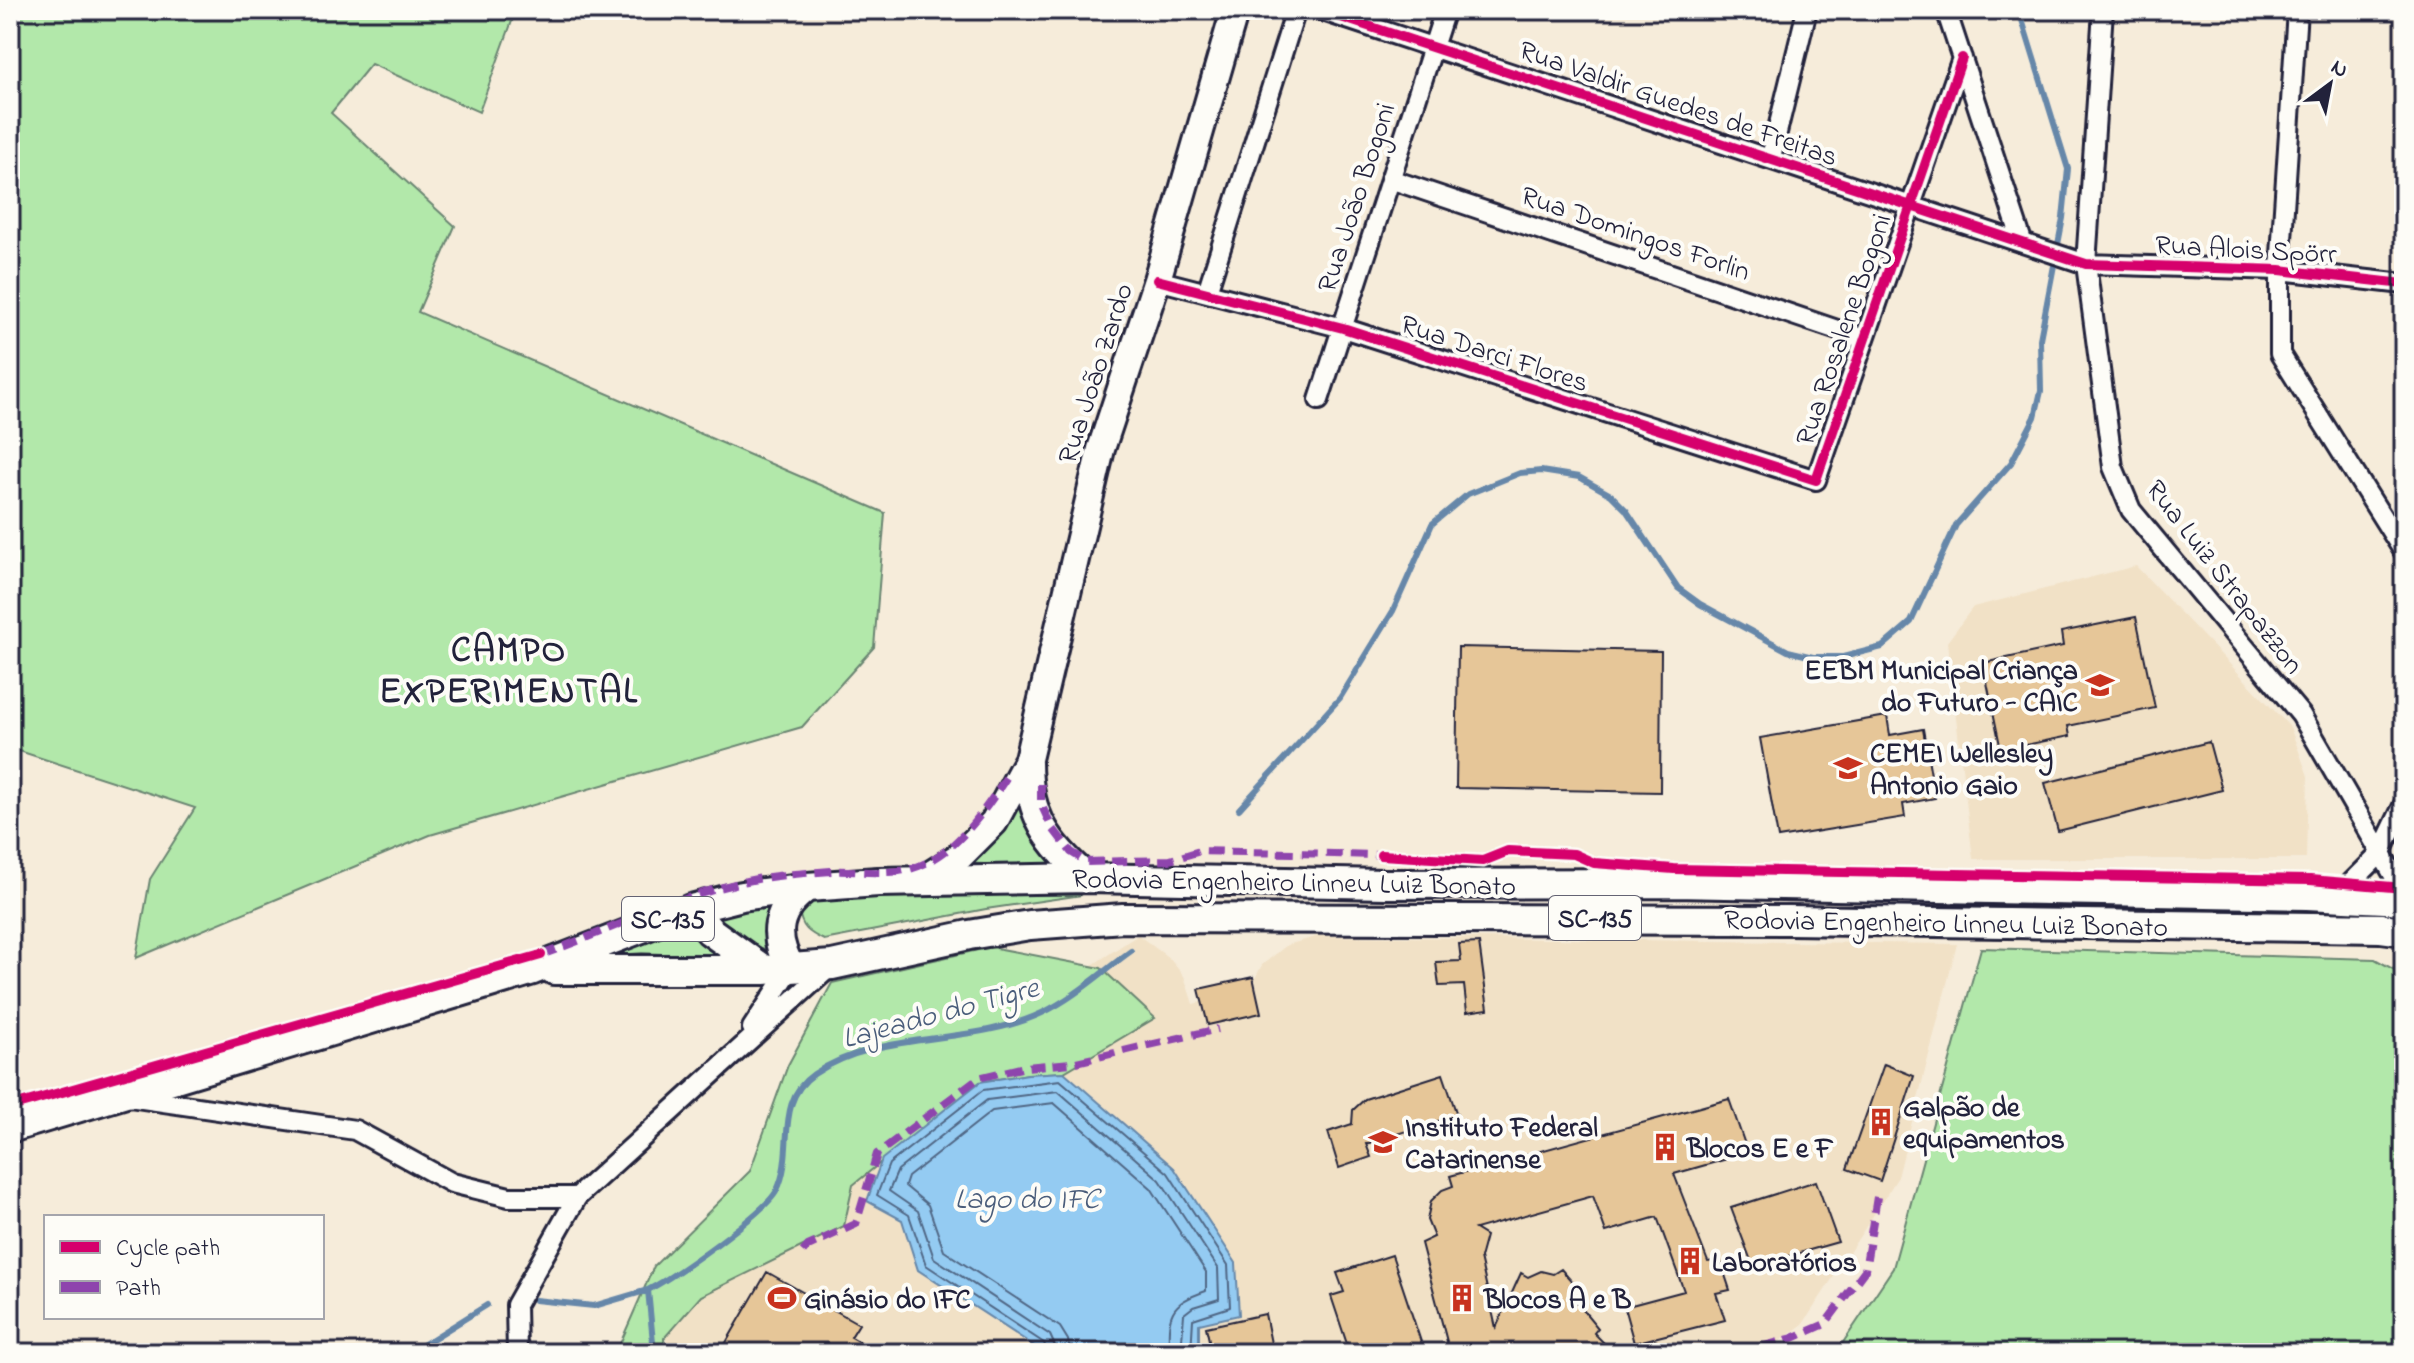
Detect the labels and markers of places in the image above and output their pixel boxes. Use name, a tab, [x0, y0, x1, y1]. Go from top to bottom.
place label: EEBM Municipal Criança do Futuro - CAIC	[1804, 652, 2078, 725]
school or university icon: EEBM Municipal Criança do Futuro - CAIC	[2085, 670, 2115, 700]
place label: CEMEI Wellesley Antonio Gaio	[1870, 735, 2053, 808]
school or university icon: CEMEI Wellesley Antonio Gaio	[1833, 753, 1863, 783]
place label: Galpão de equipamentos	[1903, 1089, 2065, 1162]
building icon: Galpão de equipamentos	[1866, 1107, 1896, 1137]
place label: Instituto Federal Catarinense	[1405, 1109, 1598, 1182]
school or university icon: Instituto Federal Catarinense	[1368, 1127, 1398, 1157]
place label: Blocos E e F	[1685, 1130, 1834, 1171]
building icon: Blocos E e F	[1650, 1132, 1680, 1162]
place label: Laboratórios	[1712, 1244, 1857, 1285]
building icon: Laboratórios	[1675, 1246, 1705, 1276]
place label: Ginásio do IFC	[804, 1281, 971, 1322]
place label: Blocos A e B	[1482, 1281, 1631, 1322]
sports icon: Ginásio do IFC	[767, 1283, 797, 1313]
building icon: Blocos A e B	[1447, 1283, 1477, 1313]

